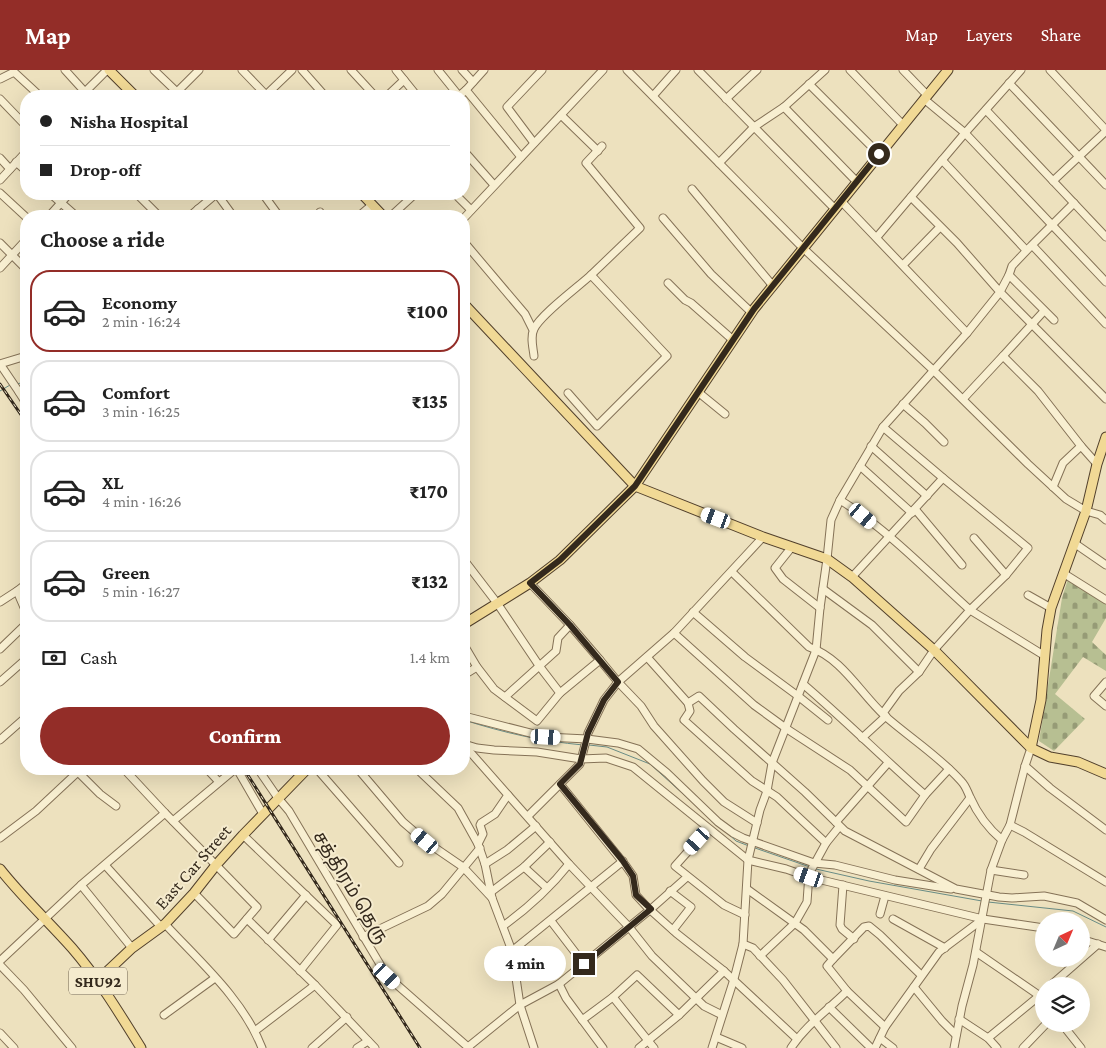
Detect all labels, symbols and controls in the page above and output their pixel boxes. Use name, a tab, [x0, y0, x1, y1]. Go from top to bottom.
text: Map	[25, 22, 71, 49]
text: Map	[905, 25, 938, 45]
text: Layers	[966, 25, 1013, 45]
text: Share	[1041, 25, 1081, 45]
text: Nisha Hospital	[70, 111, 188, 132]
route start	[868, 143, 890, 165]
text: Drop-off	[70, 159, 141, 180]
text: Choose a ride	[40, 227, 165, 252]
icon: car	[42, 289, 87, 334]
text: Economy	[102, 292, 177, 313]
text: ₹100	[407, 301, 448, 322]
text: 2 min · 16:24	[102, 313, 181, 330]
icon: car	[42, 379, 87, 424]
text: Comfort	[102, 382, 170, 403]
text: ₹135	[411, 391, 448, 412]
text: 3 min · 16:25	[102, 403, 180, 420]
icon: car	[42, 469, 87, 514]
text: XL	[102, 472, 124, 493]
text: ₹170	[409, 481, 448, 502]
text: 4 min · 16:26	[102, 493, 182, 510]
car	[846, 501, 879, 531]
car	[699, 506, 732, 530]
icon: car	[42, 559, 87, 604]
text: Green	[102, 562, 150, 583]
text: ₹132	[411, 571, 448, 592]
text: 5 min · 16:27	[102, 583, 180, 600]
icon: cash	[40, 644, 68, 672]
text: Cash	[80, 647, 118, 668]
text: 1.4 km	[410, 649, 450, 666]
button: Confirm	[40, 707, 450, 765]
car	[530, 729, 561, 745]
street label: East Car Street	[151, 820, 236, 913]
car	[681, 825, 712, 857]
car	[408, 826, 441, 856]
street label: சத்திரம் தெரு	[308, 827, 392, 948]
car	[792, 865, 825, 889]
north arrow	[1035, 912, 1090, 968]
map controls	[1035, 912, 1090, 1032]
callout: 4 min	[484, 946, 566, 982]
route end	[573, 953, 595, 975]
text: 4 min	[505, 955, 545, 972]
car	[370, 960, 403, 992]
road number: SHU92	[69, 968, 127, 994]
button: layers	[1035, 977, 1090, 1032]

